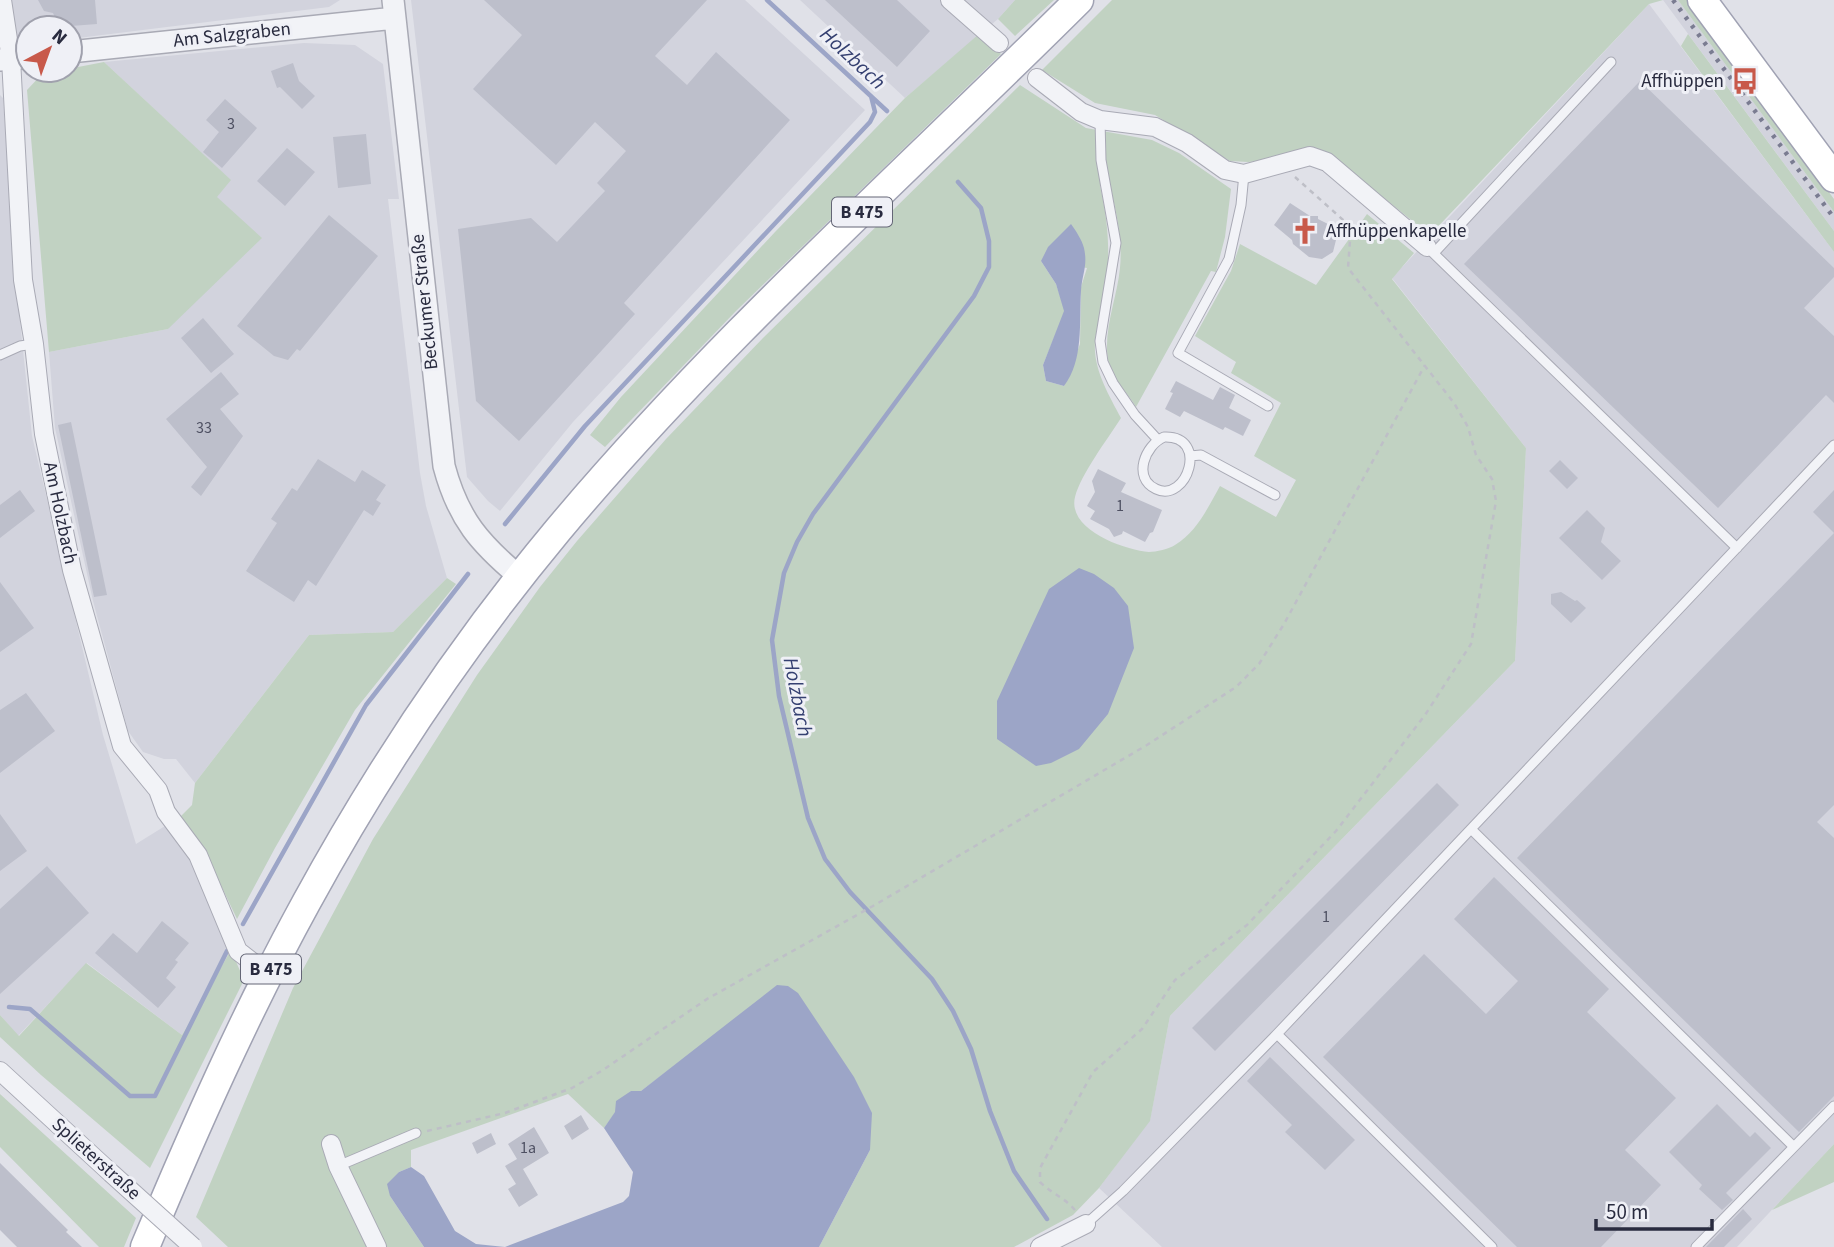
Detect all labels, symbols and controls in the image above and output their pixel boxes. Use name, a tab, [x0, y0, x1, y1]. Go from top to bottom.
north arrow	[14, 14, 84, 84]
street label: Am Salzgraben	[172, 15, 292, 55]
water label: Holzbach	[813, 20, 893, 96]
text: N	[46, 23, 73, 52]
bus stop icon: Affhüppen	[1730, 66, 1760, 96]
place label: Affhüppen	[1641, 68, 1724, 95]
house number: 3	[227, 113, 235, 135]
road number: B 475	[832, 197, 892, 226]
church icon: Affhüppenkapelle	[1290, 216, 1320, 246]
place label: Affhüppenkapelle	[1326, 218, 1467, 245]
street label: Beckumer Straße	[404, 233, 446, 371]
house number: 33	[196, 417, 212, 439]
street label: Am Holzbach	[36, 459, 84, 567]
house number: 1	[1116, 495, 1124, 517]
water label: Holzbach	[776, 655, 820, 739]
house number: 1	[1322, 906, 1330, 928]
road number: B 475	[241, 954, 301, 984]
street label: Splieterstraße	[45, 1112, 147, 1206]
house number: 1a	[520, 1137, 536, 1159]
scale bar	[1596, 1188, 1712, 1232]
text: 50 m	[1606, 1197, 1648, 1227]

